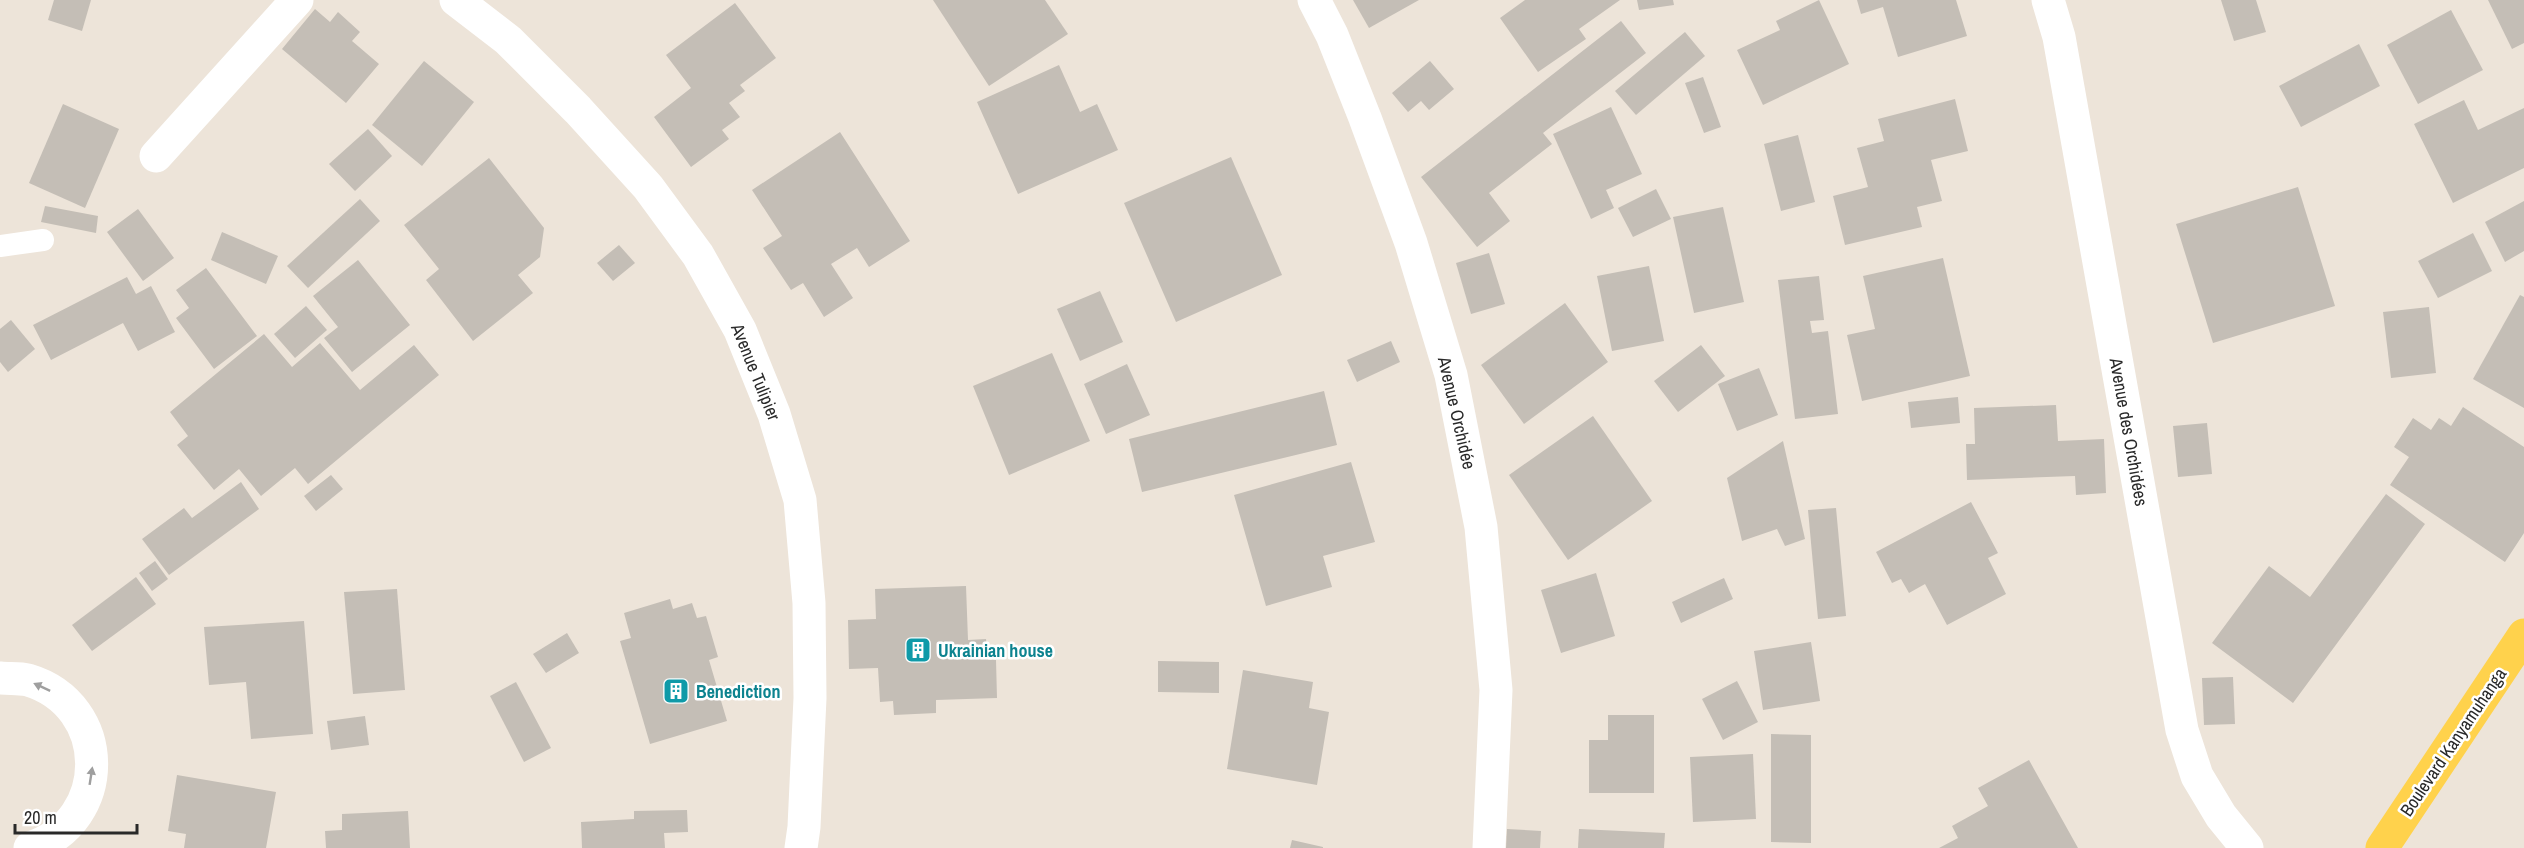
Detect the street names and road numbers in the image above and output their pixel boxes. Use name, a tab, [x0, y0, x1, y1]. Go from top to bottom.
street label: Avenue Tulipier	[725, 319, 787, 424]
street label: Avenue Orchidée	[1432, 353, 1482, 472]
street label: Avenue des Orchidées	[2104, 355, 2154, 508]
street label: Boulevard Kanyamuhanga	[2394, 663, 2512, 821]

